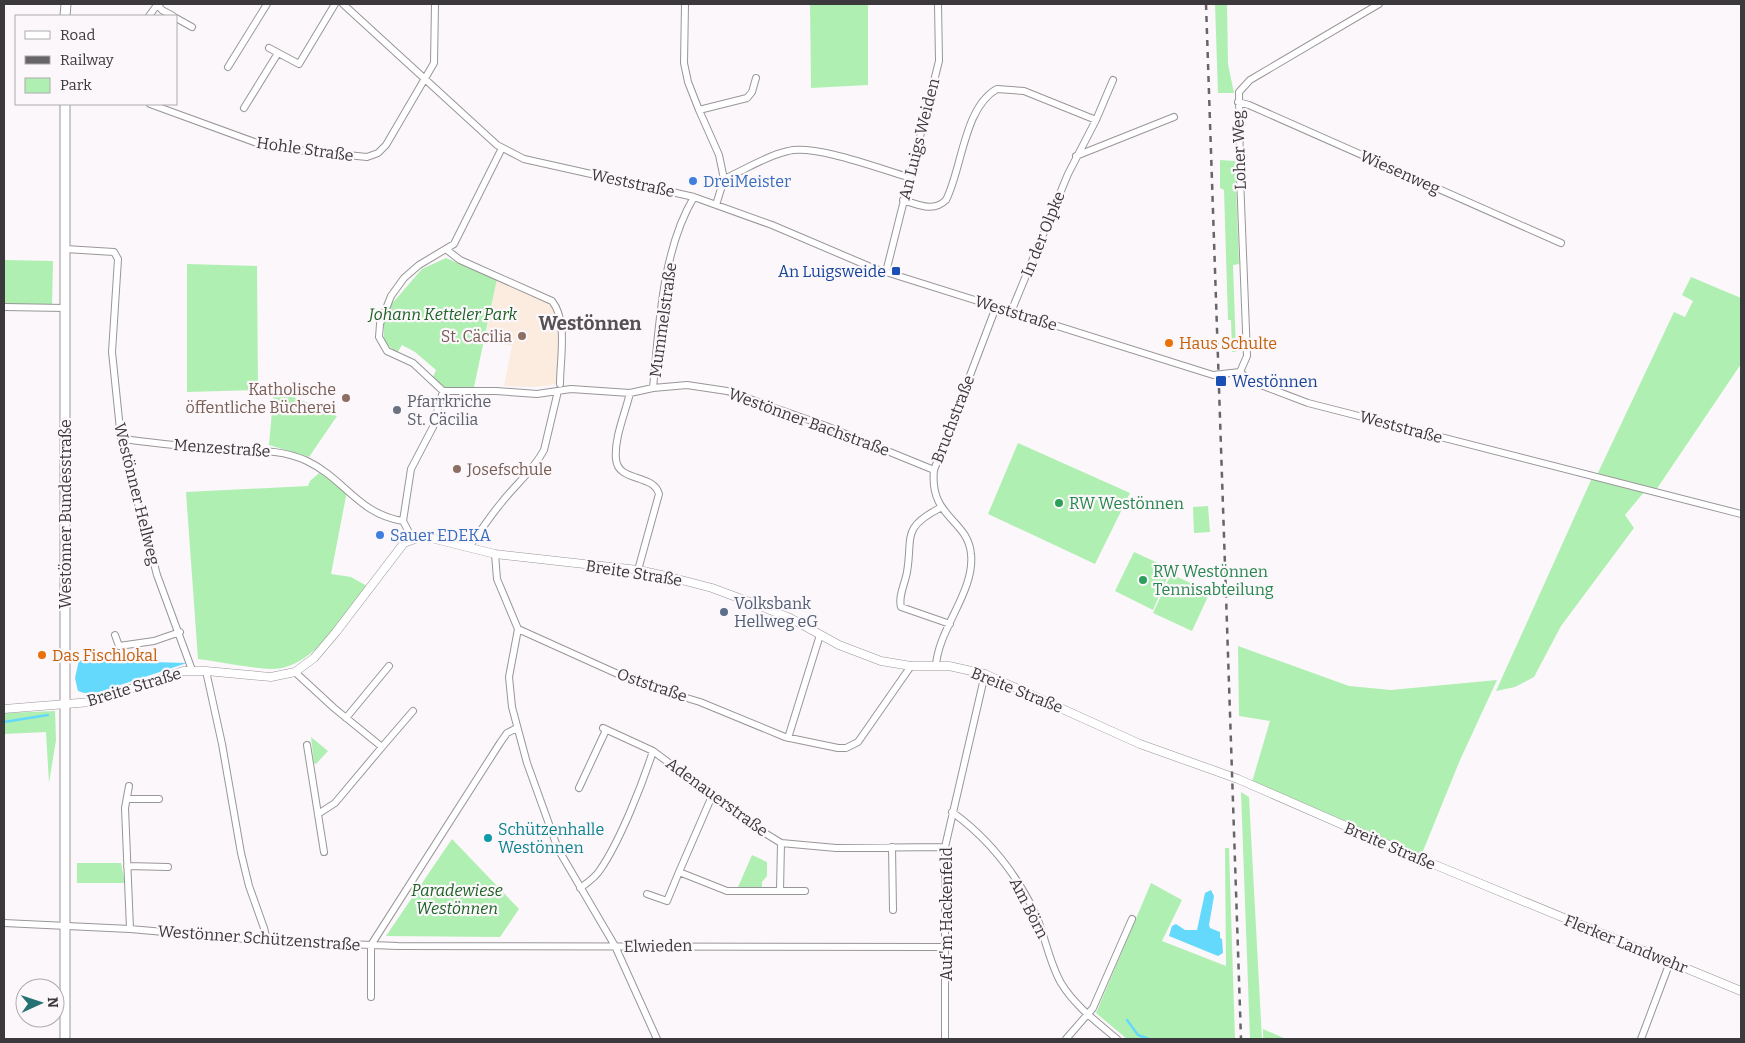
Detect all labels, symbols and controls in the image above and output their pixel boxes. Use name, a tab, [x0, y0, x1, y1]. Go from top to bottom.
legend	[15, 15, 178, 105]
text: Road	[60, 26, 95, 44]
text: Railway	[60, 51, 114, 69]
text: Park	[60, 76, 92, 94]
street label: An Luigs Weiden	[895, 76, 943, 202]
street label: Loher Weg	[1228, 110, 1250, 190]
street label: Hohle Straße	[255, 133, 355, 165]
street label: Wiesenweg	[1357, 146, 1443, 198]
street label: Weststraße	[589, 165, 677, 201]
place label: DreiMeister	[703, 172, 791, 191]
marker: DreiMeister	[687, 175, 699, 187]
street label: In der Olpke	[1017, 188, 1069, 280]
street label: Mummelstraße	[646, 261, 680, 379]
place label: An Luigsweide	[778, 262, 886, 281]
marker: An Luigsweide	[890, 265, 902, 277]
street label: Weststraße	[973, 291, 1059, 335]
park label: Johann Ketteler Park	[367, 305, 518, 324]
district label: Westönnen	[538, 312, 642, 335]
place label: St. Cäcilia	[441, 327, 512, 346]
marker: St. Cäcilia	[516, 330, 528, 342]
place label: Haus Schulte	[1179, 334, 1277, 353]
marker: Haus Schulte	[1163, 337, 1175, 349]
street label: Bruchstraße	[928, 372, 978, 466]
place label: Westönnen	[1232, 372, 1318, 391]
marker: Westönnen	[1214, 374, 1228, 388]
place label: Katholische öffentliche Bücherei	[186, 380, 336, 417]
street label: Westönner Bachstraße	[726, 384, 892, 460]
marker: Katholische öffentliche Bücherei	[340, 392, 352, 404]
place label: Pfarrkriche St. Cäcilia	[407, 392, 491, 429]
marker: Pfarrkriche St. Cäcilia	[391, 404, 403, 416]
street label: Weststraße	[1357, 407, 1445, 447]
street label: Westönner Bundesstraße	[56, 419, 75, 609]
street label: Westönner Hellweg	[110, 421, 164, 567]
street label: Menzestraße	[173, 435, 271, 461]
place label: Josefschule	[466, 460, 552, 479]
marker: Josefschule	[451, 463, 463, 475]
place label: RW Westönnen	[1069, 494, 1184, 513]
marker: RW Westönnen	[1053, 497, 1065, 509]
place label: Sauer EDEKA	[390, 526, 491, 545]
marker: Sauer EDEKA	[374, 529, 386, 541]
street label: Breite Straße	[584, 556, 684, 590]
place label: RW Westönnen Tennisabteilung	[1153, 562, 1274, 599]
marker: RW Westönnen Tennisabteilung	[1137, 574, 1149, 586]
place label: Volksbank Hellweg eG	[734, 594, 818, 631]
marker: Volksbank Hellweg eG	[718, 606, 730, 618]
place label: Das Fischlokal	[52, 646, 158, 665]
marker: Das Fischlokal	[36, 649, 48, 661]
street label: Breite Straße	[968, 663, 1066, 717]
street label: Breite Straße	[85, 664, 183, 710]
street label: Oststraße	[614, 664, 690, 706]
street label: Adenauerstraße	[662, 754, 772, 840]
street label: Breite Straße	[1342, 818, 1438, 874]
place label: Schützenhalle Westönnen	[498, 820, 604, 857]
marker: Schützenhalle Westönnen	[482, 832, 494, 844]
street label: Auf'm Hackenfeld	[937, 847, 956, 981]
street label: Am Börn	[1006, 874, 1052, 942]
park label: Paradewiese Westönnen	[411, 881, 503, 918]
street label: Flerker Landwehr	[1562, 911, 1690, 977]
street label: Westönner Schützenstraße	[157, 921, 361, 955]
street label: Elwieden	[623, 936, 693, 956]
north arrow	[15, 978, 65, 1028]
text: N	[44, 997, 61, 1008]

